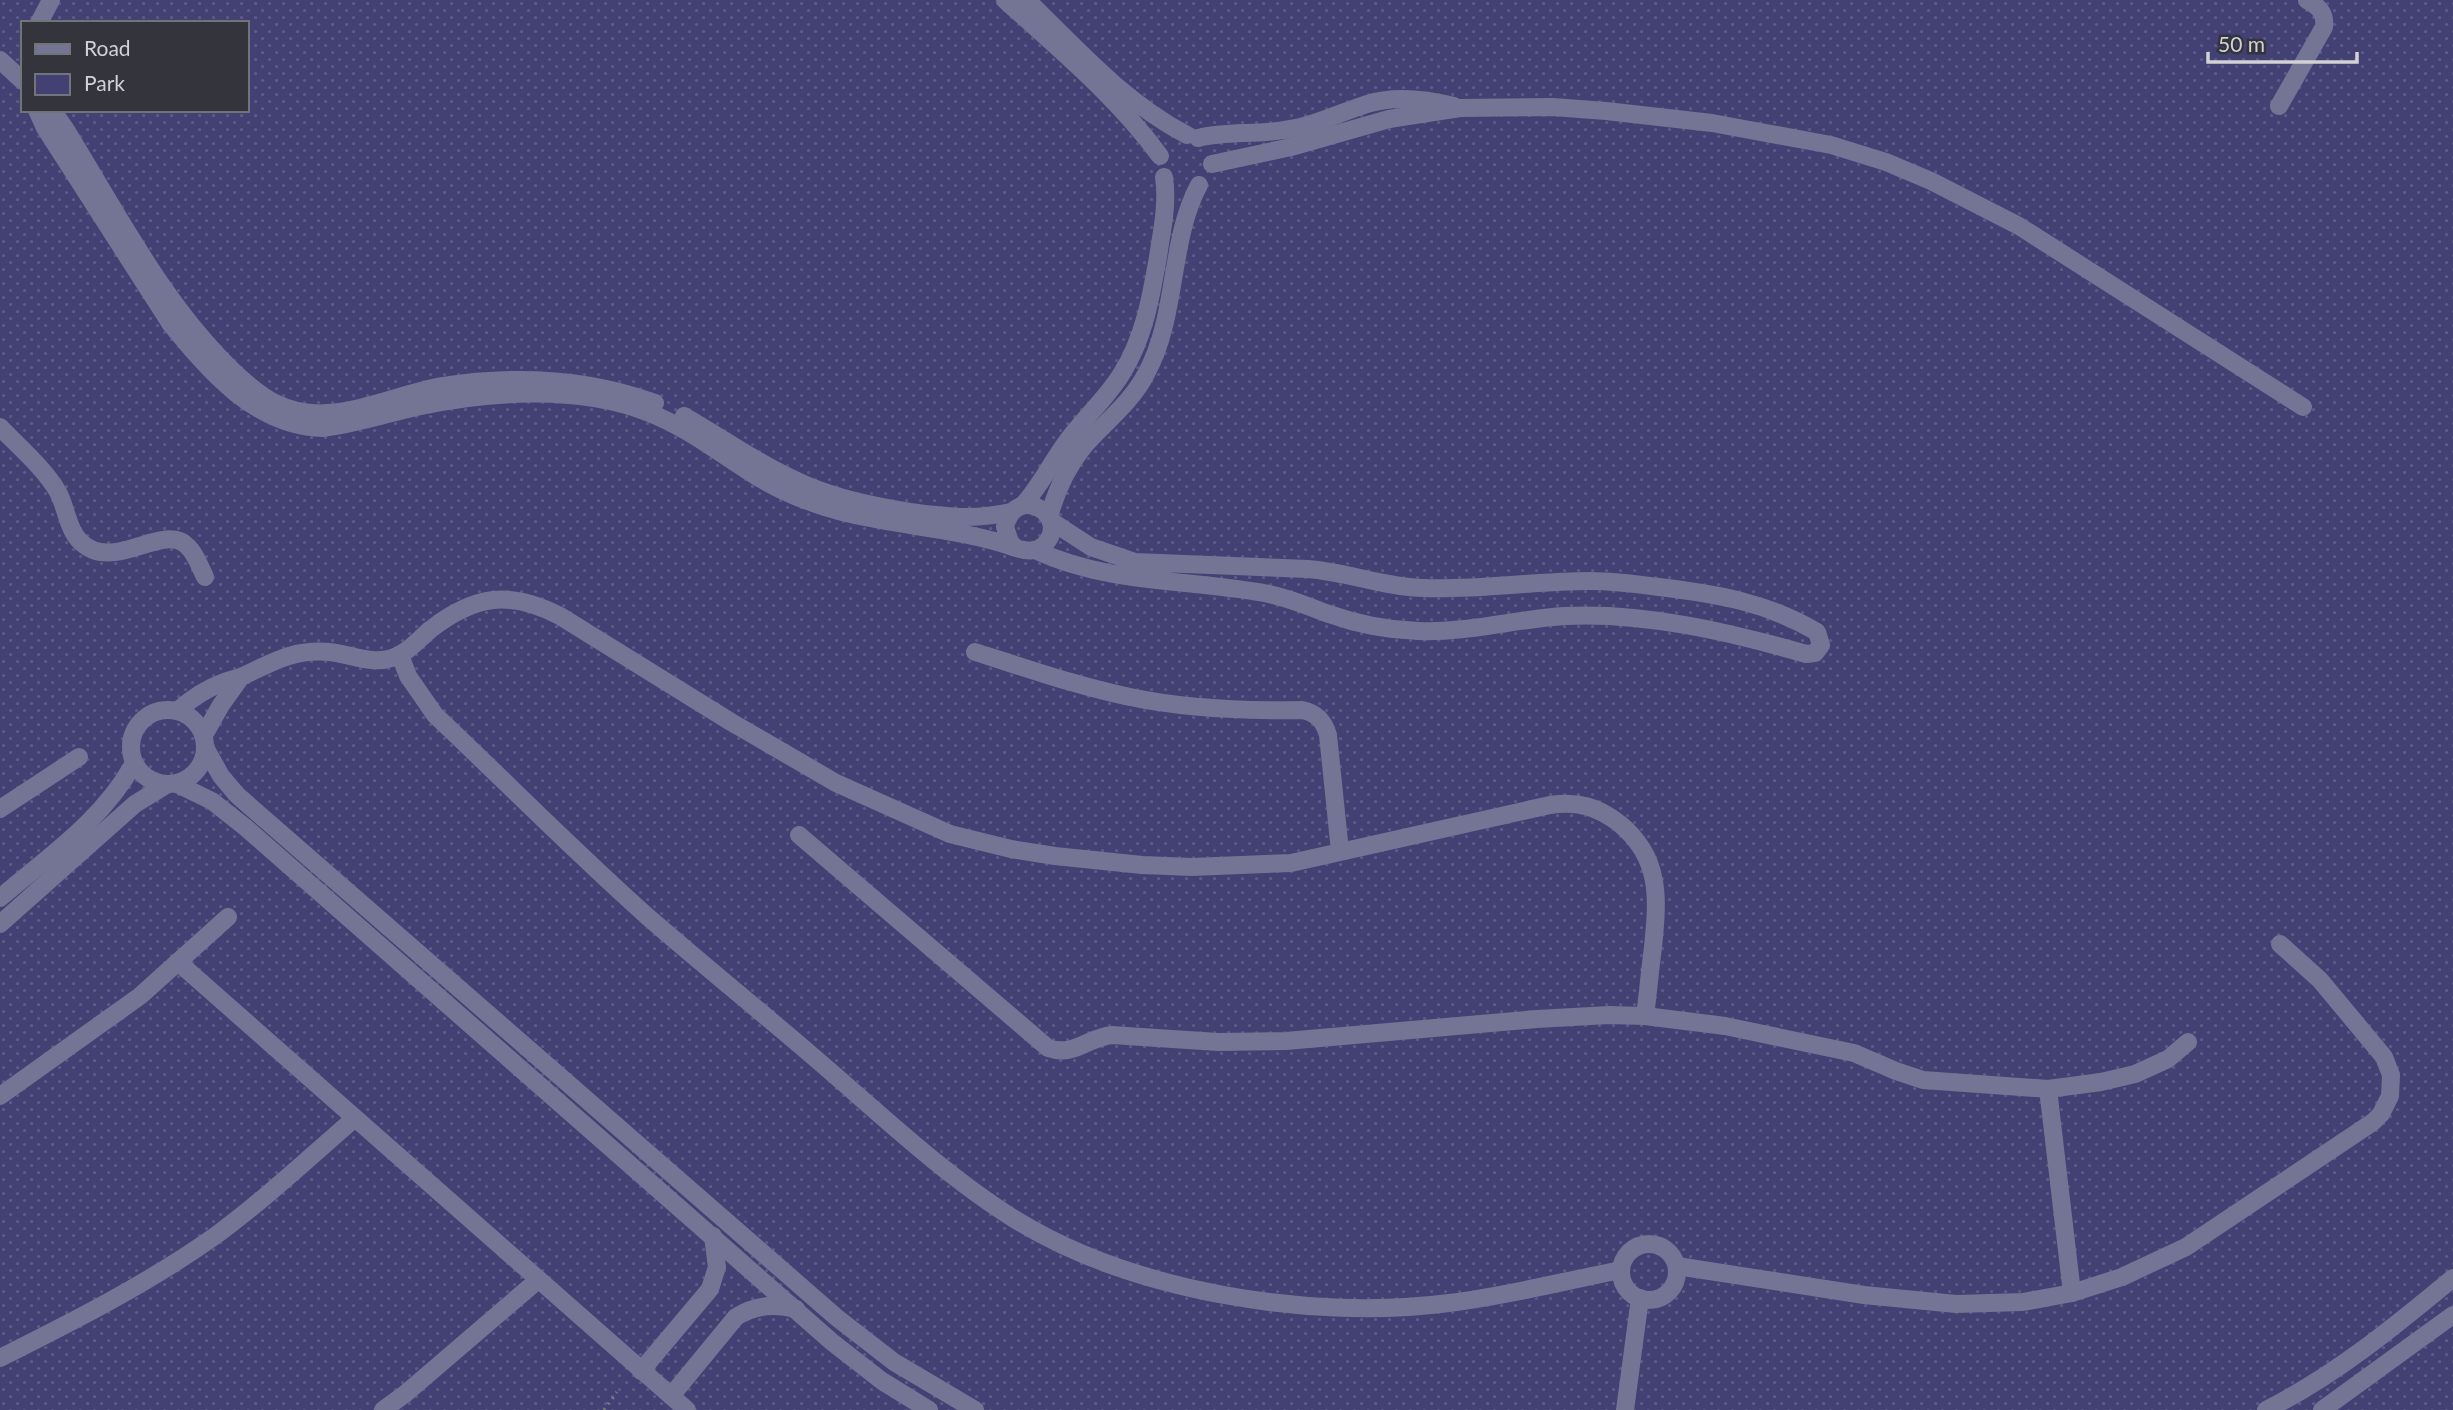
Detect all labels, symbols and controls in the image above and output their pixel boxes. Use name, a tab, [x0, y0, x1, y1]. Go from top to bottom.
legend	[21, 21, 248, 112]
scale bar	[2208, 21, 2357, 65]
text: 50 m	[2218, 31, 2265, 56]
text: Road	[84, 35, 131, 60]
text: Park	[84, 70, 125, 95]

